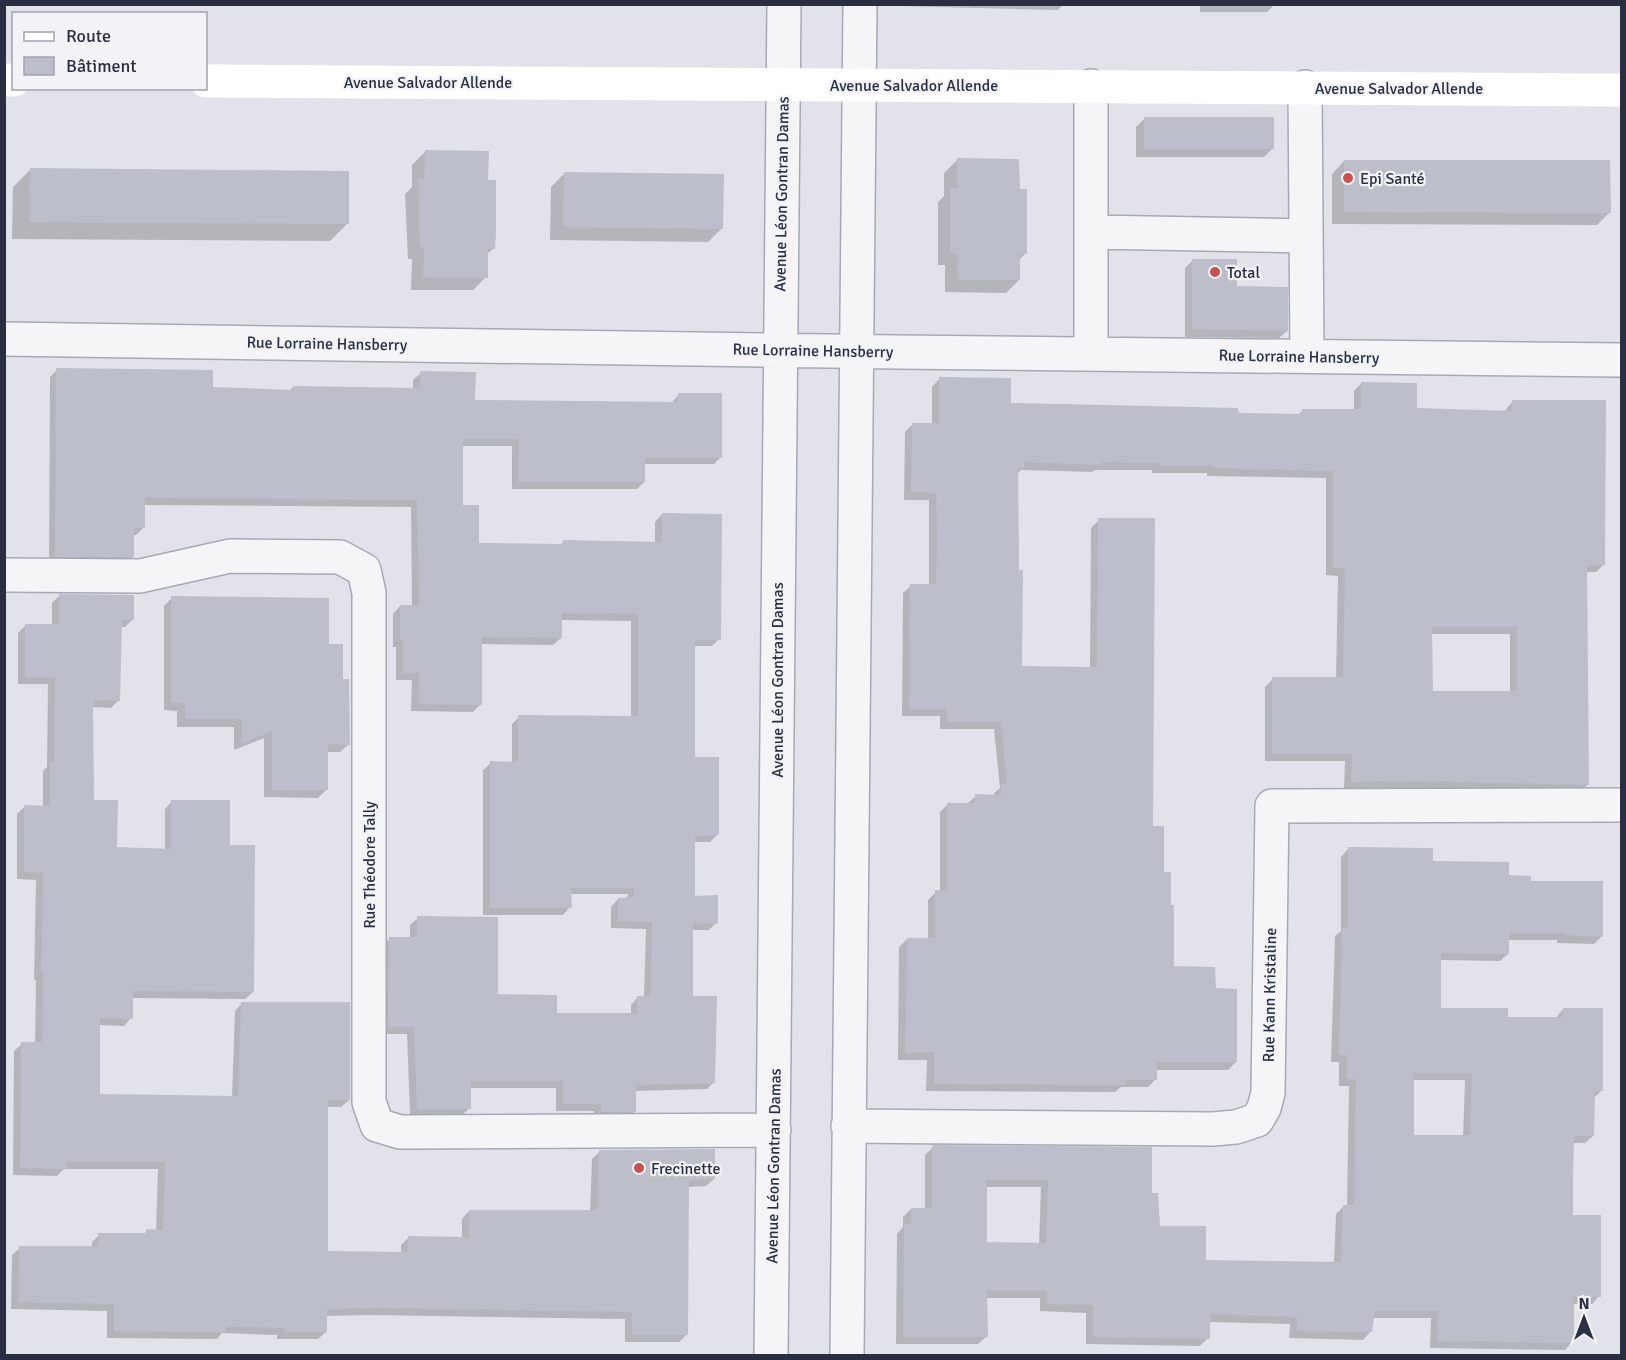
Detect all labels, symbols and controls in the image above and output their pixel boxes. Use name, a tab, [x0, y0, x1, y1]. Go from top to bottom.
legend	[12, 12, 207, 90]
text: Route	[66, 25, 111, 47]
text: Bâtiment	[66, 55, 137, 77]
street label: Avenue Salvador Allende	[344, 73, 512, 93]
street label: Avenue Salvador Allende	[830, 76, 998, 96]
street label: Avenue Salvador Allende	[1315, 79, 1483, 99]
street label: Avenue Léon Gontran Damas	[770, 96, 794, 292]
place label: Epi Santé	[1360, 169, 1425, 189]
marker: Epi Santé	[1341, 171, 1355, 185]
place label: Total	[1227, 263, 1260, 283]
marker: Total	[1208, 265, 1222, 279]
street label: Rue Lorraine Hansberry	[246, 333, 408, 355]
street label: Rue Lorraine Hansberry	[732, 340, 894, 362]
street label: Rue Lorraine Hansberry	[1218, 346, 1380, 368]
street label: Avenue Léon Gontran Damas	[768, 582, 788, 778]
street label: Rue Théodore Tally	[360, 801, 380, 929]
street label: Rue Kann Kristaline	[1259, 928, 1281, 1062]
street label: Avenue Léon Gontran Damas	[762, 1068, 786, 1264]
place label: Frecinette	[651, 1159, 720, 1179]
marker: Frecinette	[632, 1161, 646, 1175]
north arrow	[1554, 1288, 1614, 1348]
text: N	[1578, 1294, 1590, 1314]

